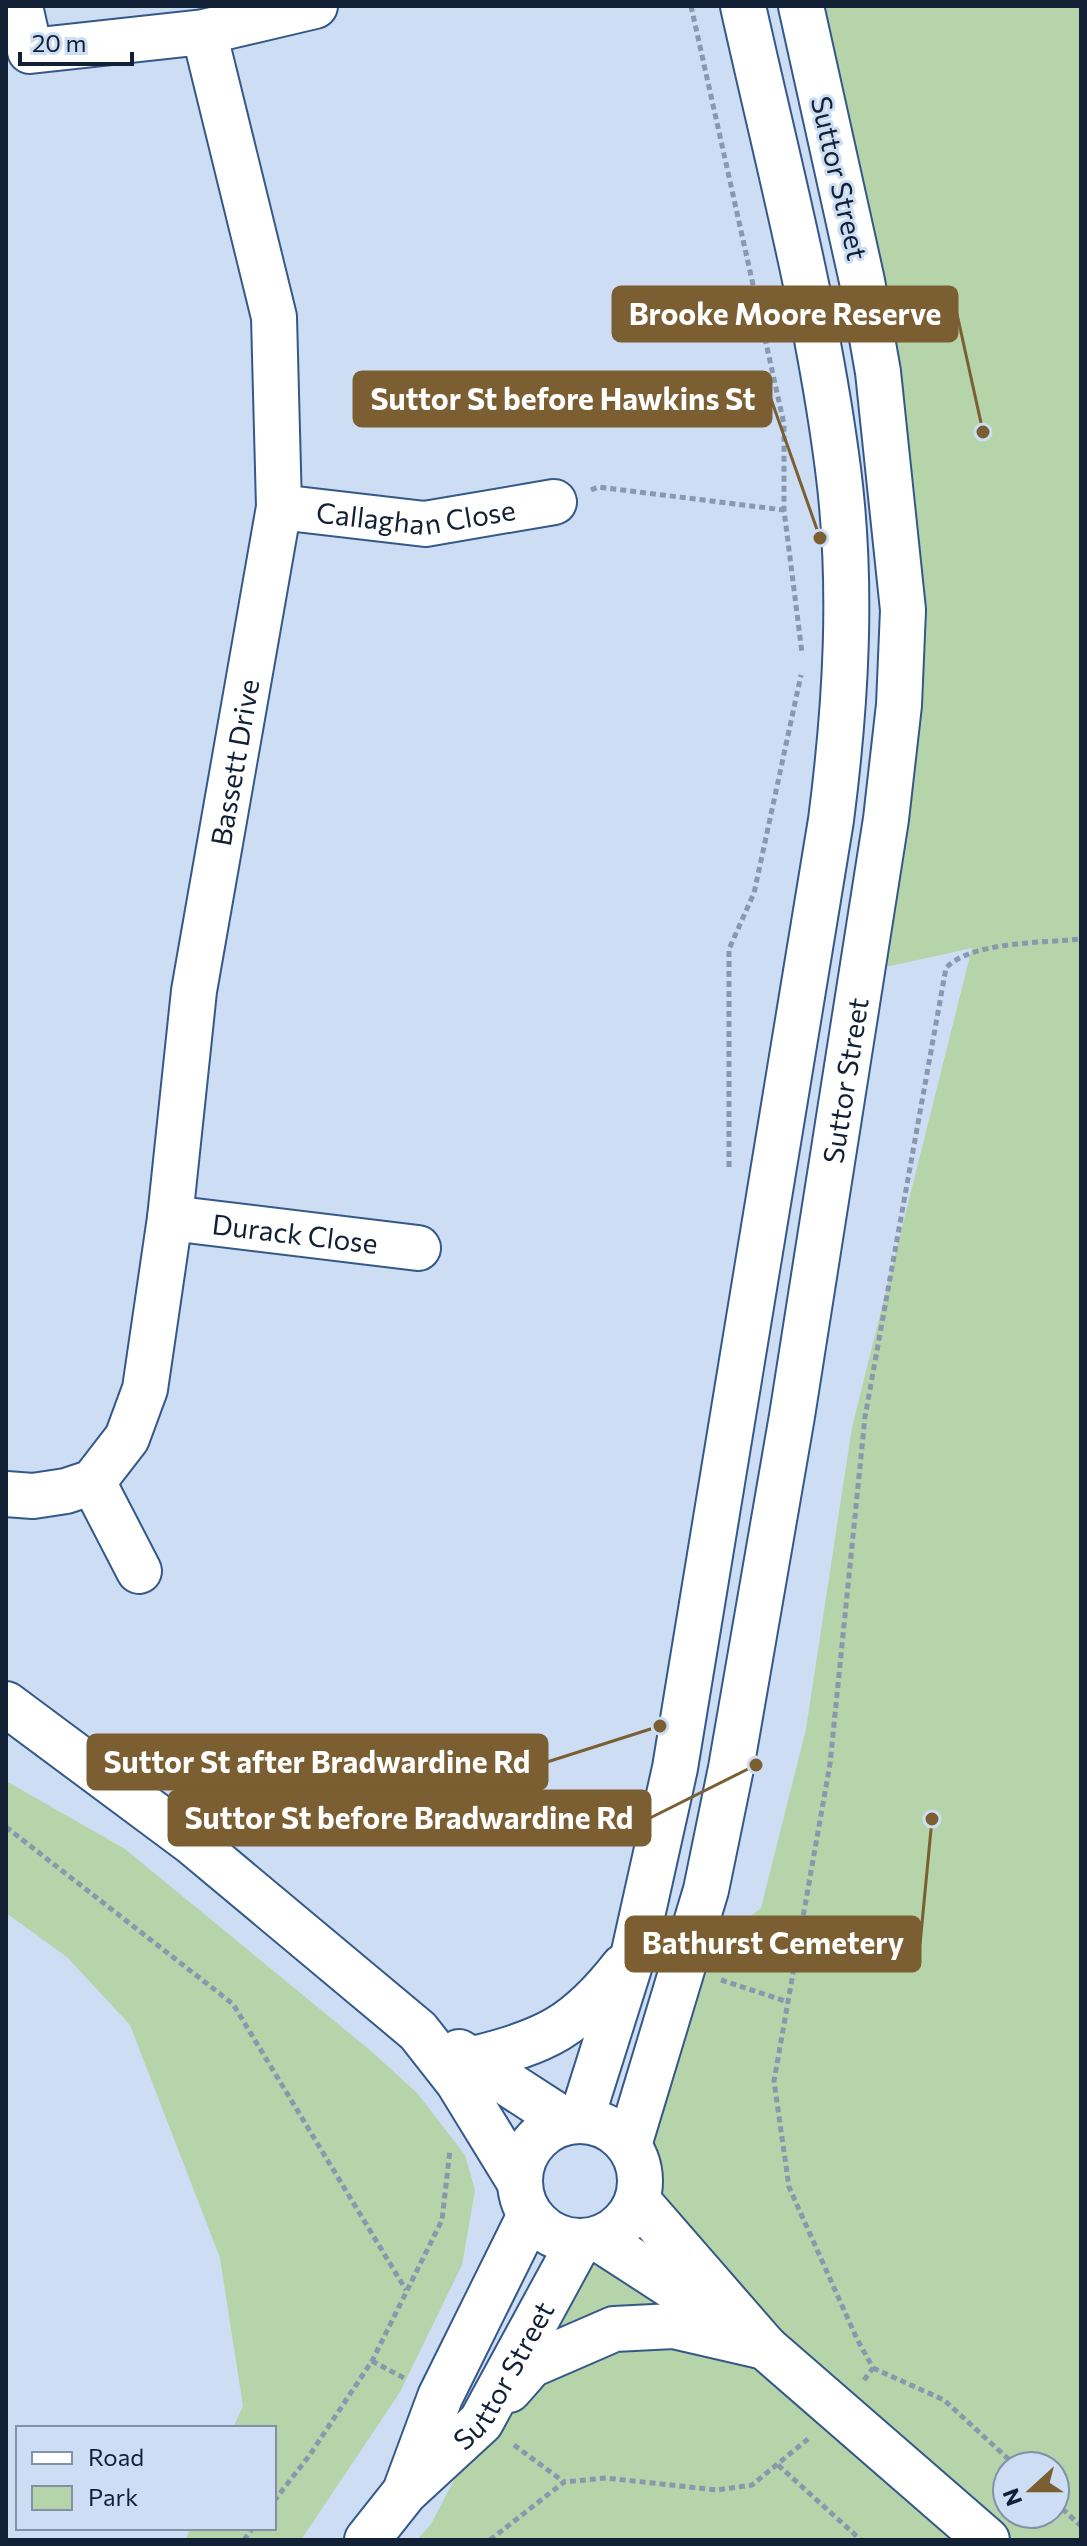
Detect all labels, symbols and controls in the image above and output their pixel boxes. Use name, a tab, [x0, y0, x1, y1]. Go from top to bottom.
scale bar	[20, 16, 132, 66]
text: 20 m	[32, 28, 86, 57]
street label: Suttor Street	[805, 93, 875, 263]
callout: Brooke Moore Reserve	[613, 287, 957, 341]
text: Brooke Moore Reserve	[629, 294, 941, 331]
callout: Suttor St before Hawkins St	[354, 372, 771, 426]
text: Suttor St before Hawkins St	[371, 379, 756, 416]
street label: Callaghan Close	[315, 492, 518, 541]
street label: Bassett Drive	[203, 676, 266, 848]
street label: Suttor Street	[815, 995, 875, 1166]
street label: Durack Close	[210, 1206, 380, 1260]
callout: Suttor St after Bradwardine Rd	[88, 1735, 547, 1789]
text: Suttor St after Bradwardine Rd	[104, 1742, 530, 1779]
callout: Suttor St before Bradwardine Rd	[169, 1791, 650, 1845]
text: Suttor St before Bradwardine Rd	[185, 1798, 633, 1835]
callout: Bathurst Cemetery	[626, 1917, 920, 1971]
text: Bathurst Cemetery	[642, 1923, 905, 1960]
street label: Suttor Street	[446, 2295, 561, 2456]
legend	[16, 2426, 276, 2530]
text: Road	[88, 2442, 144, 2471]
north arrow	[991, 2450, 1071, 2530]
text: Park	[88, 2482, 138, 2511]
text: N	[996, 2485, 1027, 2510]

